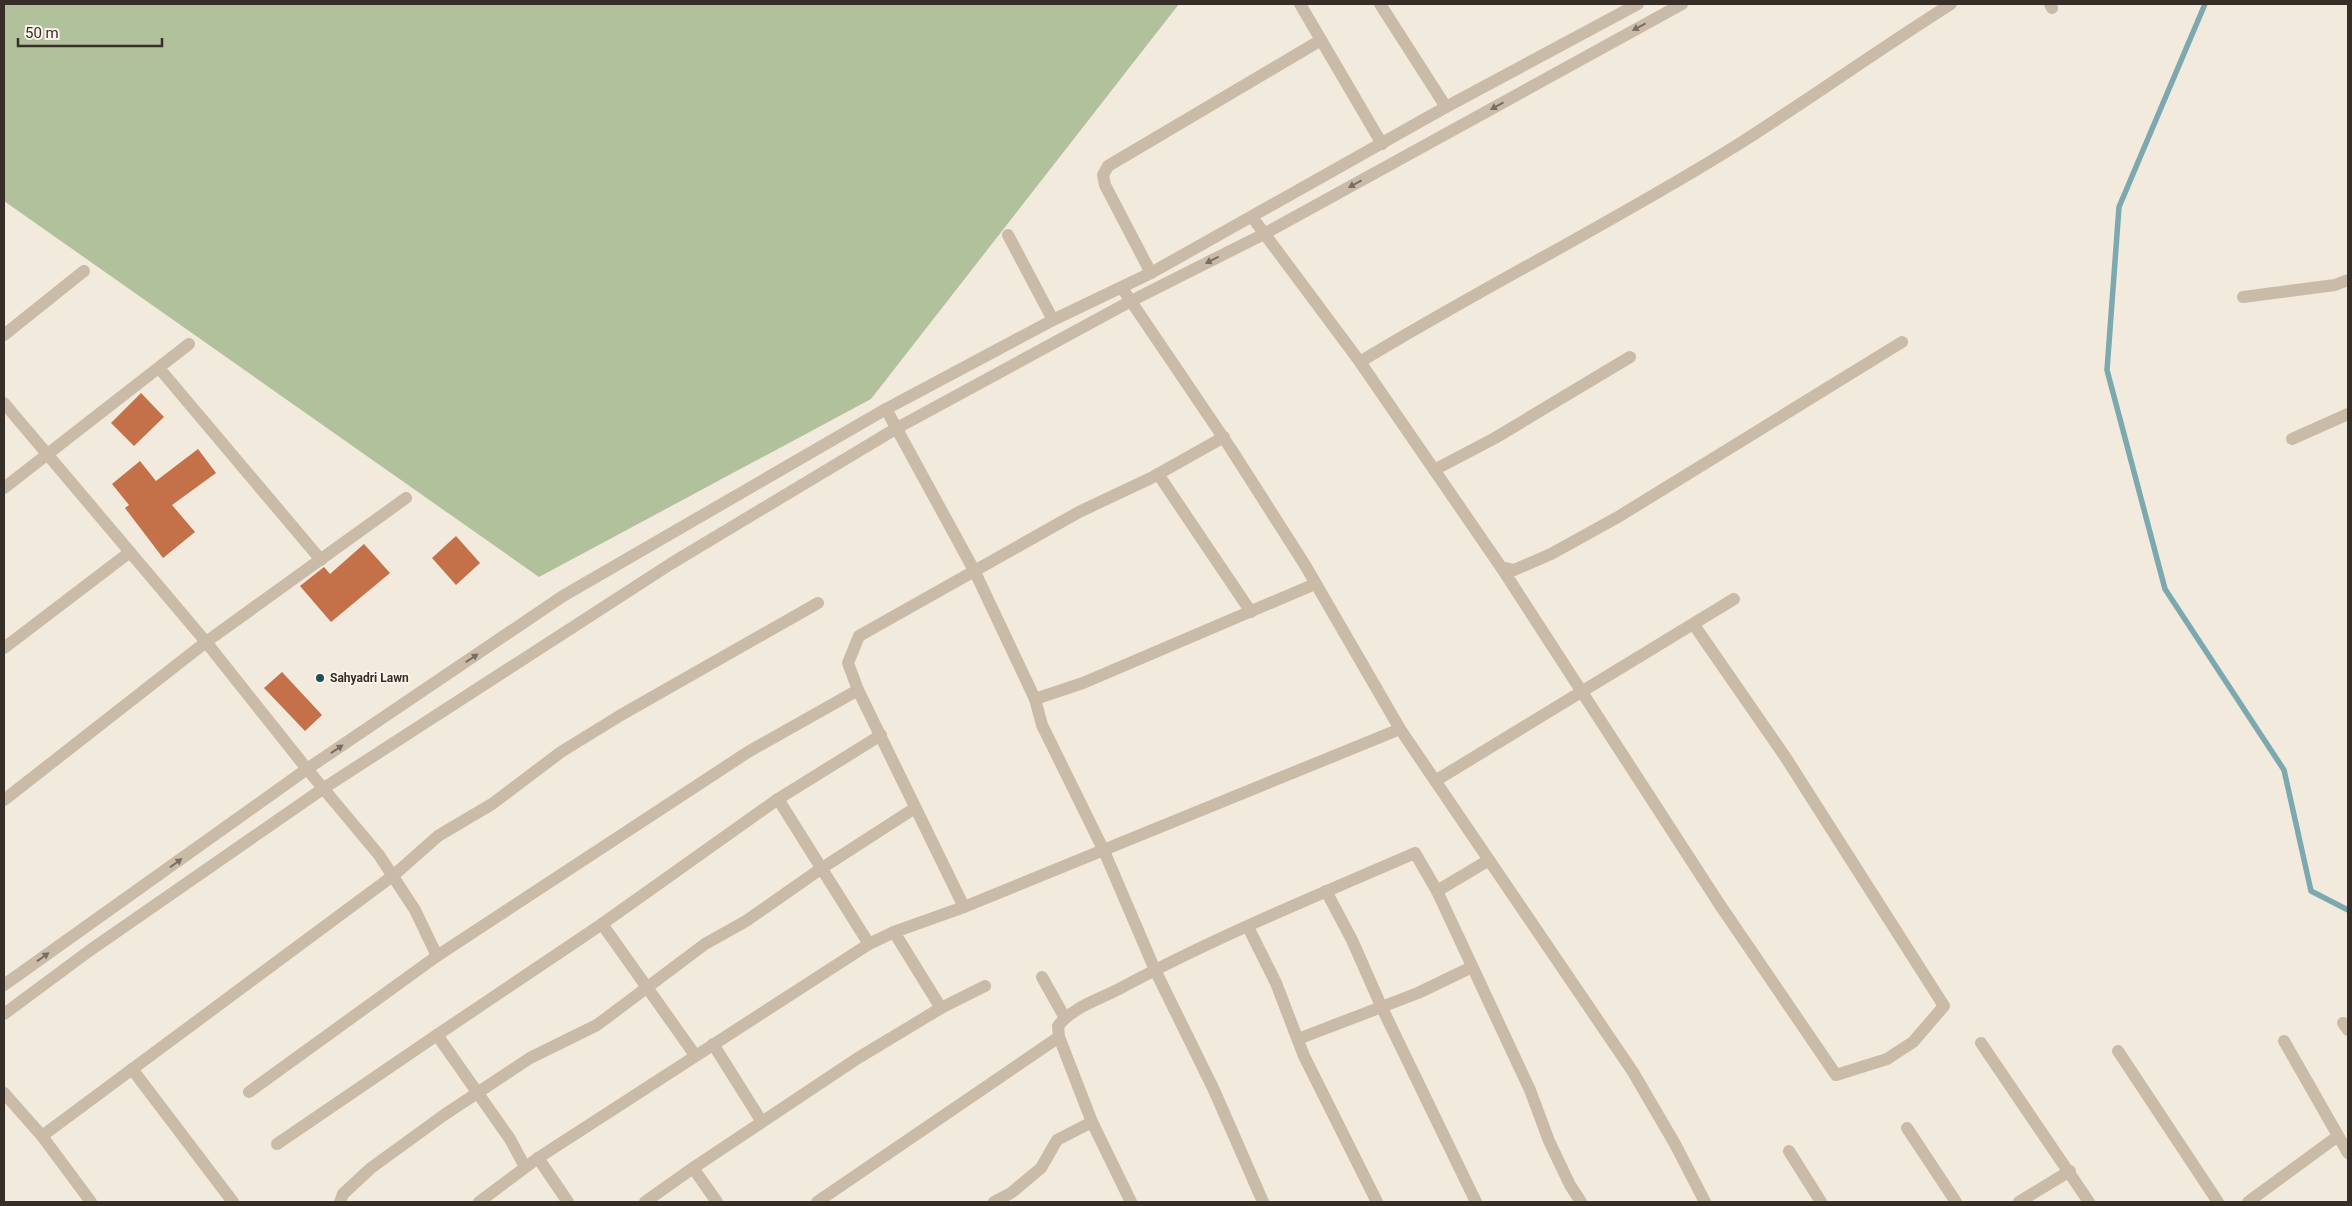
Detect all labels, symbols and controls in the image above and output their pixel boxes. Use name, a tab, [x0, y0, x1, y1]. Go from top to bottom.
scale bar	[18, 15, 161, 47]
one-way arrow	[1632, 23, 1647, 31]
text: 50 m	[25, 24, 59, 42]
one-way arrow	[1491, 101, 1504, 110]
one-way arrow	[1348, 180, 1362, 188]
one-way arrow	[1204, 256, 1219, 264]
one-way arrow	[465, 653, 478, 663]
place label: Sahyadri Lawn	[330, 671, 409, 685]
marker: Sahyadri Lawn	[314, 672, 326, 684]
one-way arrow	[330, 744, 344, 754]
one-way arrow	[169, 858, 183, 868]
one-way arrow	[36, 952, 50, 962]

